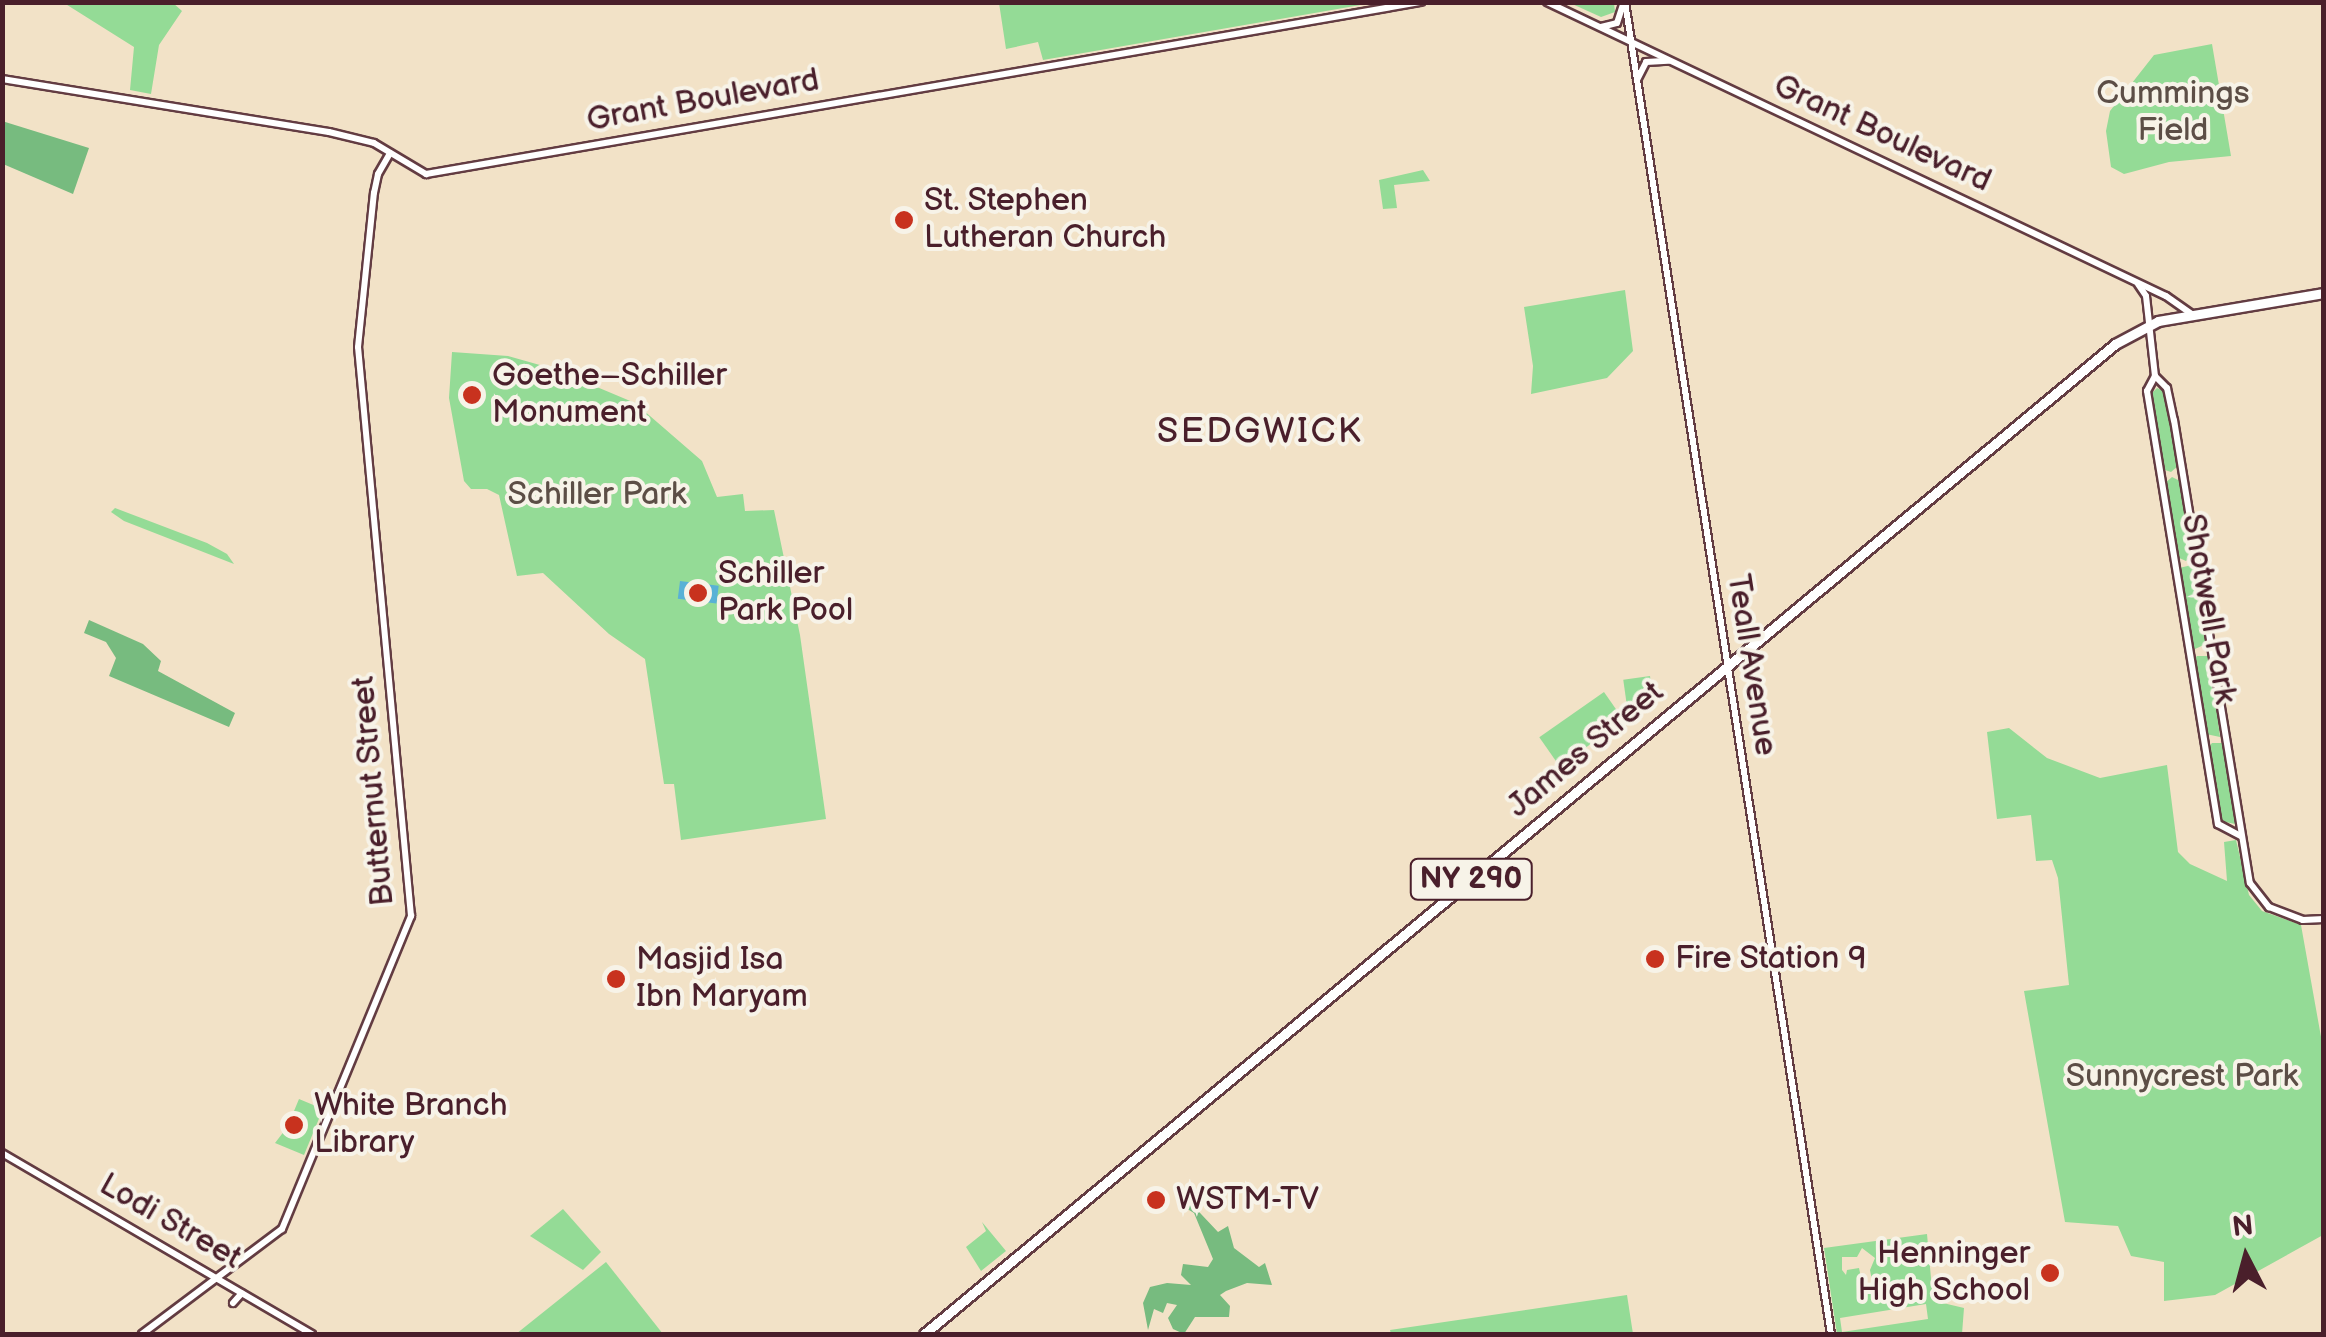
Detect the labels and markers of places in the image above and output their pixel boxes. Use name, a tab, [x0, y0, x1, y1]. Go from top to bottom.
place label: St. Stephen Lutheran Church	[924, 183, 1166, 258]
marker: St. Stephen Lutheran Church	[893, 209, 915, 231]
place label: Goethe–Schiller Monument	[492, 358, 727, 433]
marker: Goethe–Schiller Monument	[461, 384, 483, 406]
place label: Schiller Park Pool	[718, 556, 853, 631]
marker: Schiller Park Pool	[687, 582, 709, 604]
place label: Fire Station 9	[1675, 940, 1867, 978]
place label: Masjid Isa Ibn Maryam	[636, 942, 808, 1017]
marker: Fire Station 9	[1644, 948, 1666, 970]
marker: Masjid Isa Ibn Maryam	[605, 968, 627, 990]
place label: White Branch Library	[314, 1088, 507, 1163]
marker: White Branch Library	[283, 1114, 305, 1136]
place label: WSTM-TV	[1176, 1181, 1319, 1219]
marker: WSTM-TV	[1145, 1189, 1167, 1211]
place label: Henninger High School	[1857, 1236, 2030, 1311]
marker: Henninger High School	[2039, 1262, 2061, 1284]

